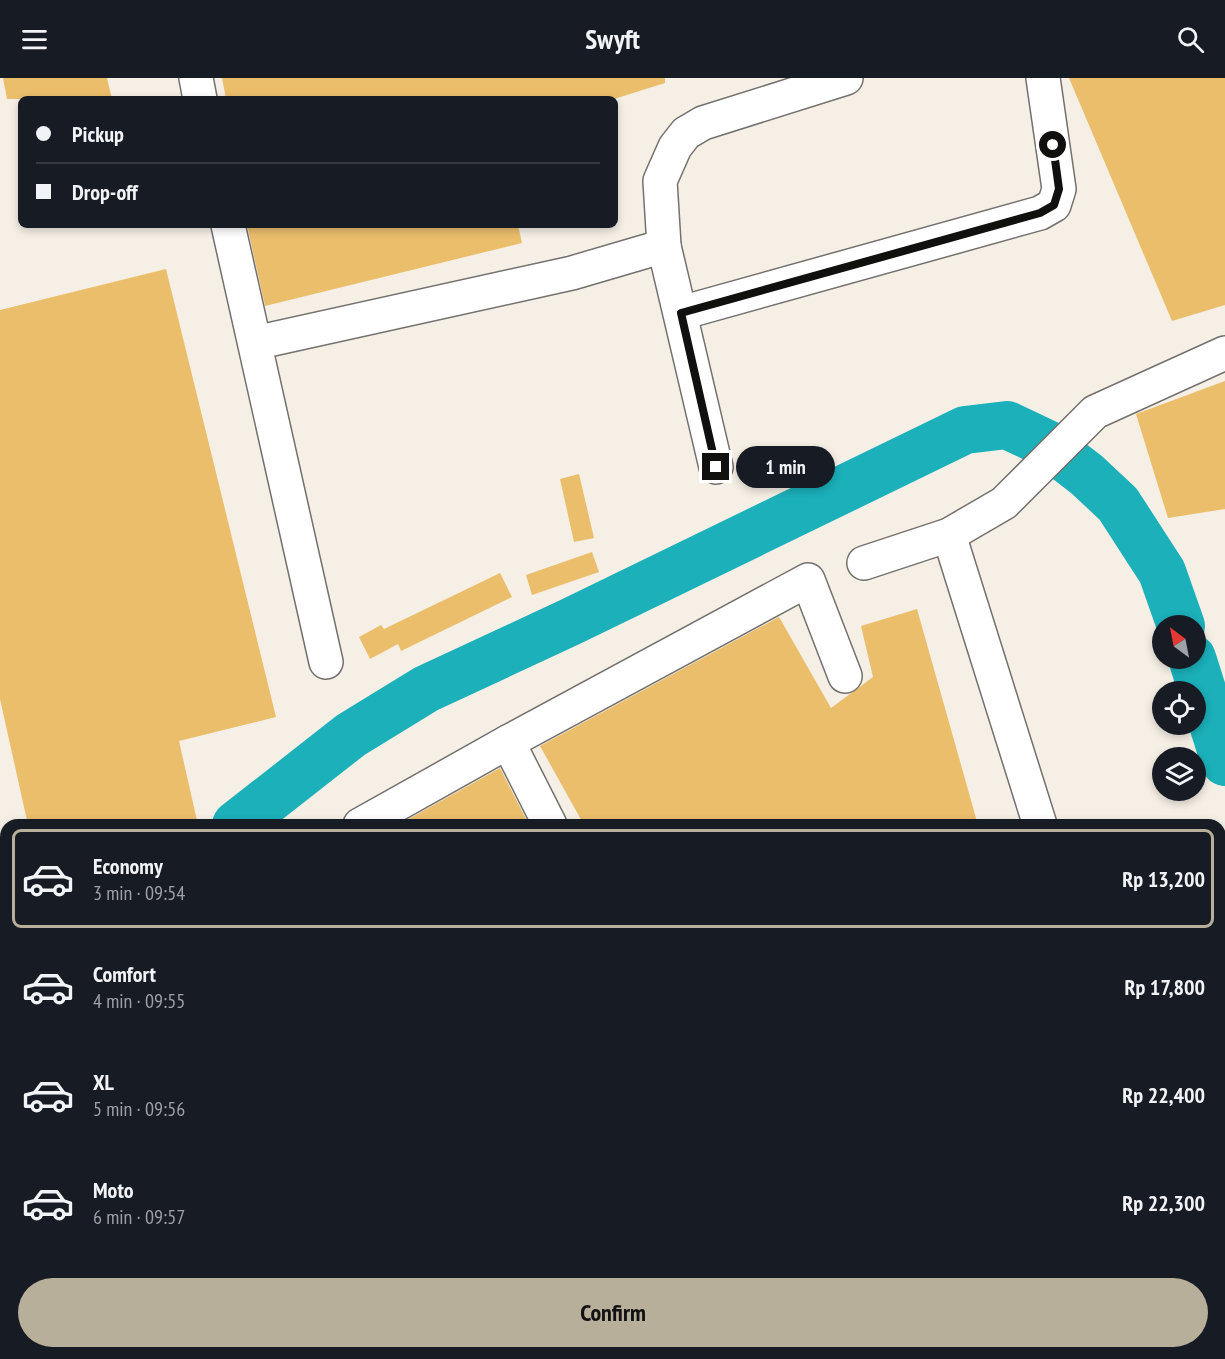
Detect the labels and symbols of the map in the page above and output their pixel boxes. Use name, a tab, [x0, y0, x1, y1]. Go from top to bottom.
route start	[1039, 131, 1066, 158]
callout: 1 min	[737, 446, 836, 488]
route end	[702, 453, 729, 480]
north arrow	[1152, 615, 1206, 669]

